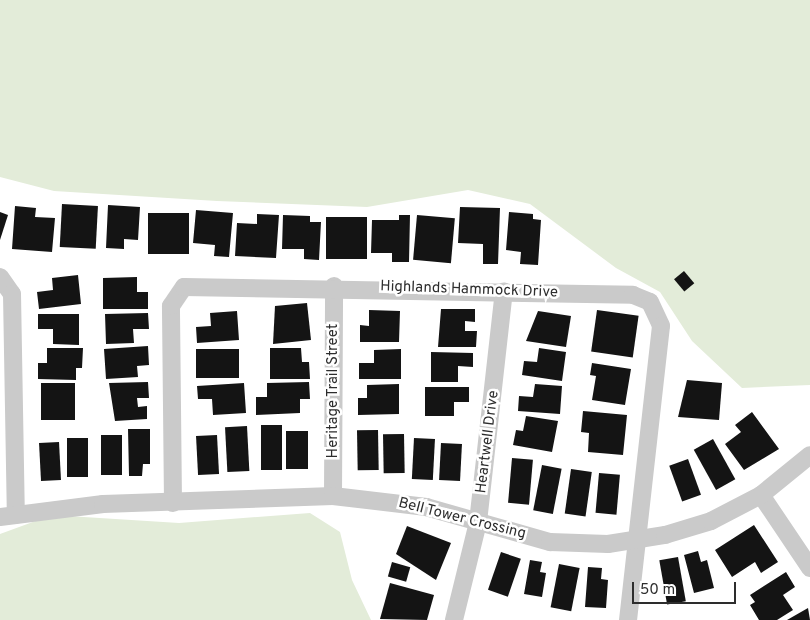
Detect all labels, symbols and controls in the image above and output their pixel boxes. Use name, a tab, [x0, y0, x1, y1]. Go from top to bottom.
street label: Highlands Hammock Drive	[380, 278, 558, 302]
street label: Heritage Trail Street	[325, 323, 343, 459]
street label: Heartwell Drive	[473, 389, 503, 495]
street label: Bell Tower Crossing	[396, 494, 528, 544]
scale bar	[635, 572, 739, 604]
text: 50 m	[640, 581, 675, 600]

